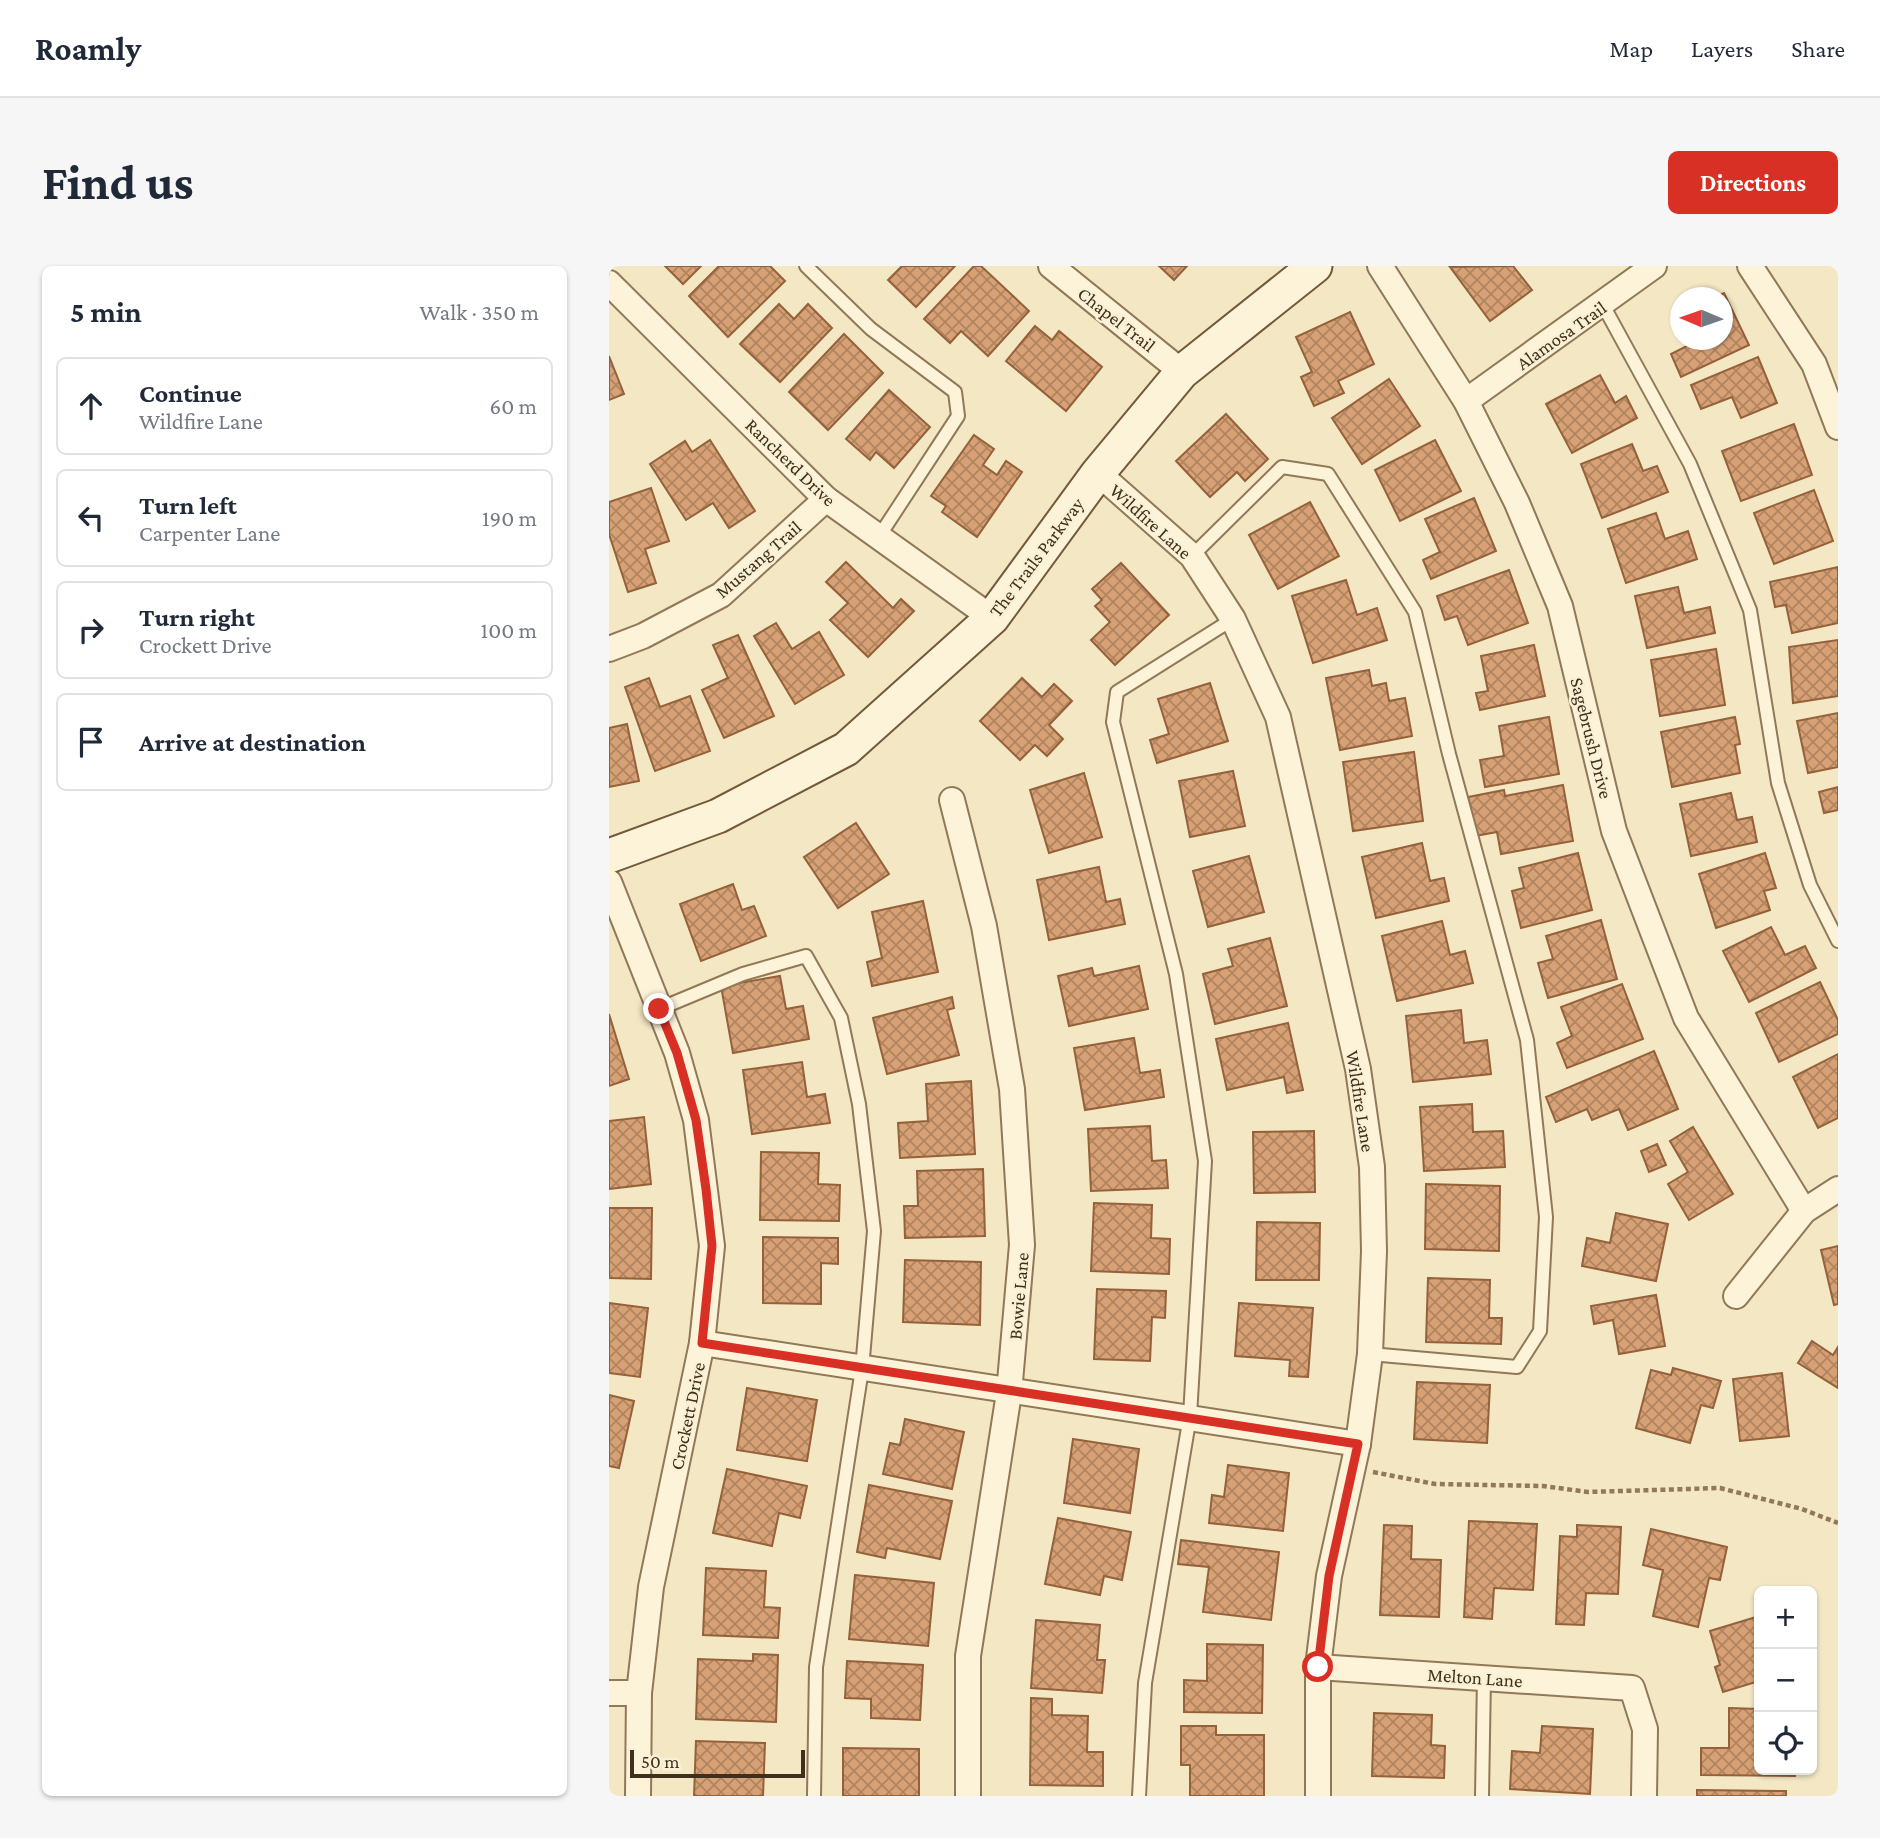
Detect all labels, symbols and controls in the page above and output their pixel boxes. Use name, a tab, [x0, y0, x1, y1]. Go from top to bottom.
text: Roamly	[35, 30, 141, 67]
text: Map	[1609, 35, 1653, 62]
text: Layers	[1691, 35, 1753, 62]
text: Share	[1791, 35, 1845, 62]
button: Directions	[1668, 151, 1838, 214]
text: Find us	[42, 155, 194, 210]
street label: Chapel Trail	[1074, 283, 1160, 356]
north arrow	[1670, 287, 1733, 350]
text: 5 min	[70, 295, 142, 328]
street label: Alamosa Trail	[1512, 297, 1610, 374]
text: Walk · 350 m	[420, 299, 539, 325]
text: Continue	[139, 379, 242, 408]
icon: ahead	[72, 387, 110, 425]
text: 60 m	[490, 393, 537, 419]
text: Wildfire Lane	[139, 408, 263, 434]
street label: Rancherd Drive	[741, 414, 840, 511]
street label: Wildfire Lane	[1106, 479, 1196, 563]
text: Turn left	[139, 491, 237, 520]
street label: The Trails Parkway	[985, 493, 1088, 621]
icon: left	[72, 499, 110, 537]
text: 190 m	[482, 505, 537, 531]
street label: Mustang Trail	[711, 516, 805, 602]
text: Carpenter Lane	[139, 520, 280, 546]
text: Turn right	[139, 603, 255, 632]
icon: right	[72, 611, 110, 649]
text: 100 m	[481, 617, 537, 643]
text: Crockett Drive	[139, 632, 272, 658]
street label: Sagebrush Drive	[1566, 675, 1617, 801]
icon: arrive	[72, 723, 110, 761]
text: Arrive at destination	[139, 728, 366, 757]
route end	[643, 993, 674, 1024]
street label: Wildfire Lane	[1342, 1049, 1379, 1153]
street label: Bowie Lane	[1004, 1252, 1033, 1341]
street label: Crockett Drive	[666, 1360, 709, 1472]
map controls	[1754, 1586, 1817, 1775]
button: +	[1754, 1586, 1817, 1649]
button: −	[1754, 1649, 1817, 1712]
route start	[1302, 1651, 1333, 1682]
street label: Melton Lane	[1427, 1664, 1523, 1691]
button: locate	[1754, 1712, 1817, 1775]
scale bar	[630, 1747, 805, 1779]
text: 50 m	[641, 1751, 680, 1772]

